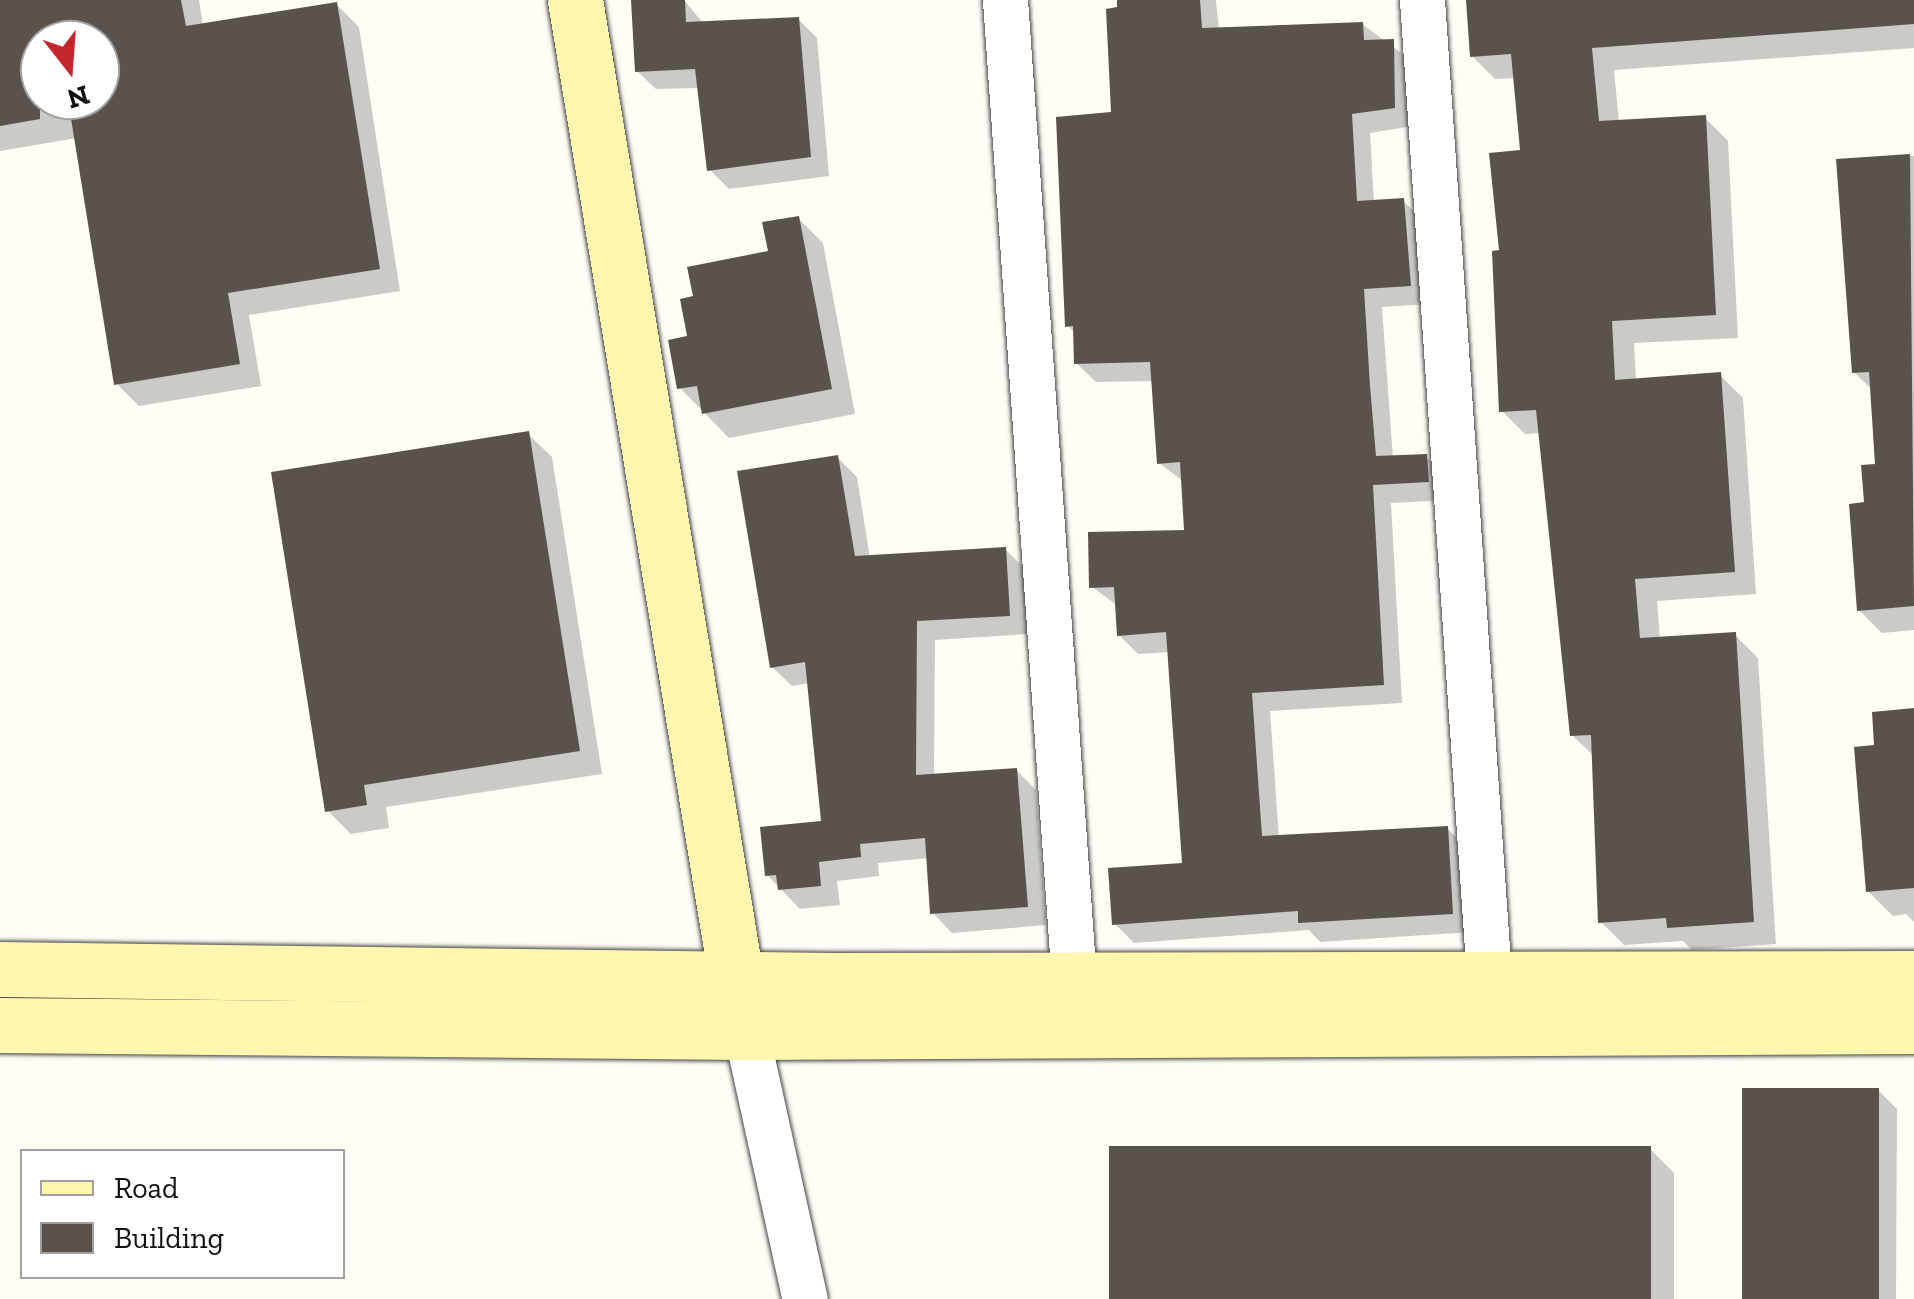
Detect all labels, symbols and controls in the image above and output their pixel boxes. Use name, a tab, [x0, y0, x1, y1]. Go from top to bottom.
north arrow	[20, 20, 120, 120]
text: N	[63, 78, 93, 116]
legend	[20, 1149, 345, 1279]
text: Road	[114, 1170, 179, 1206]
text: Building	[114, 1220, 224, 1256]

